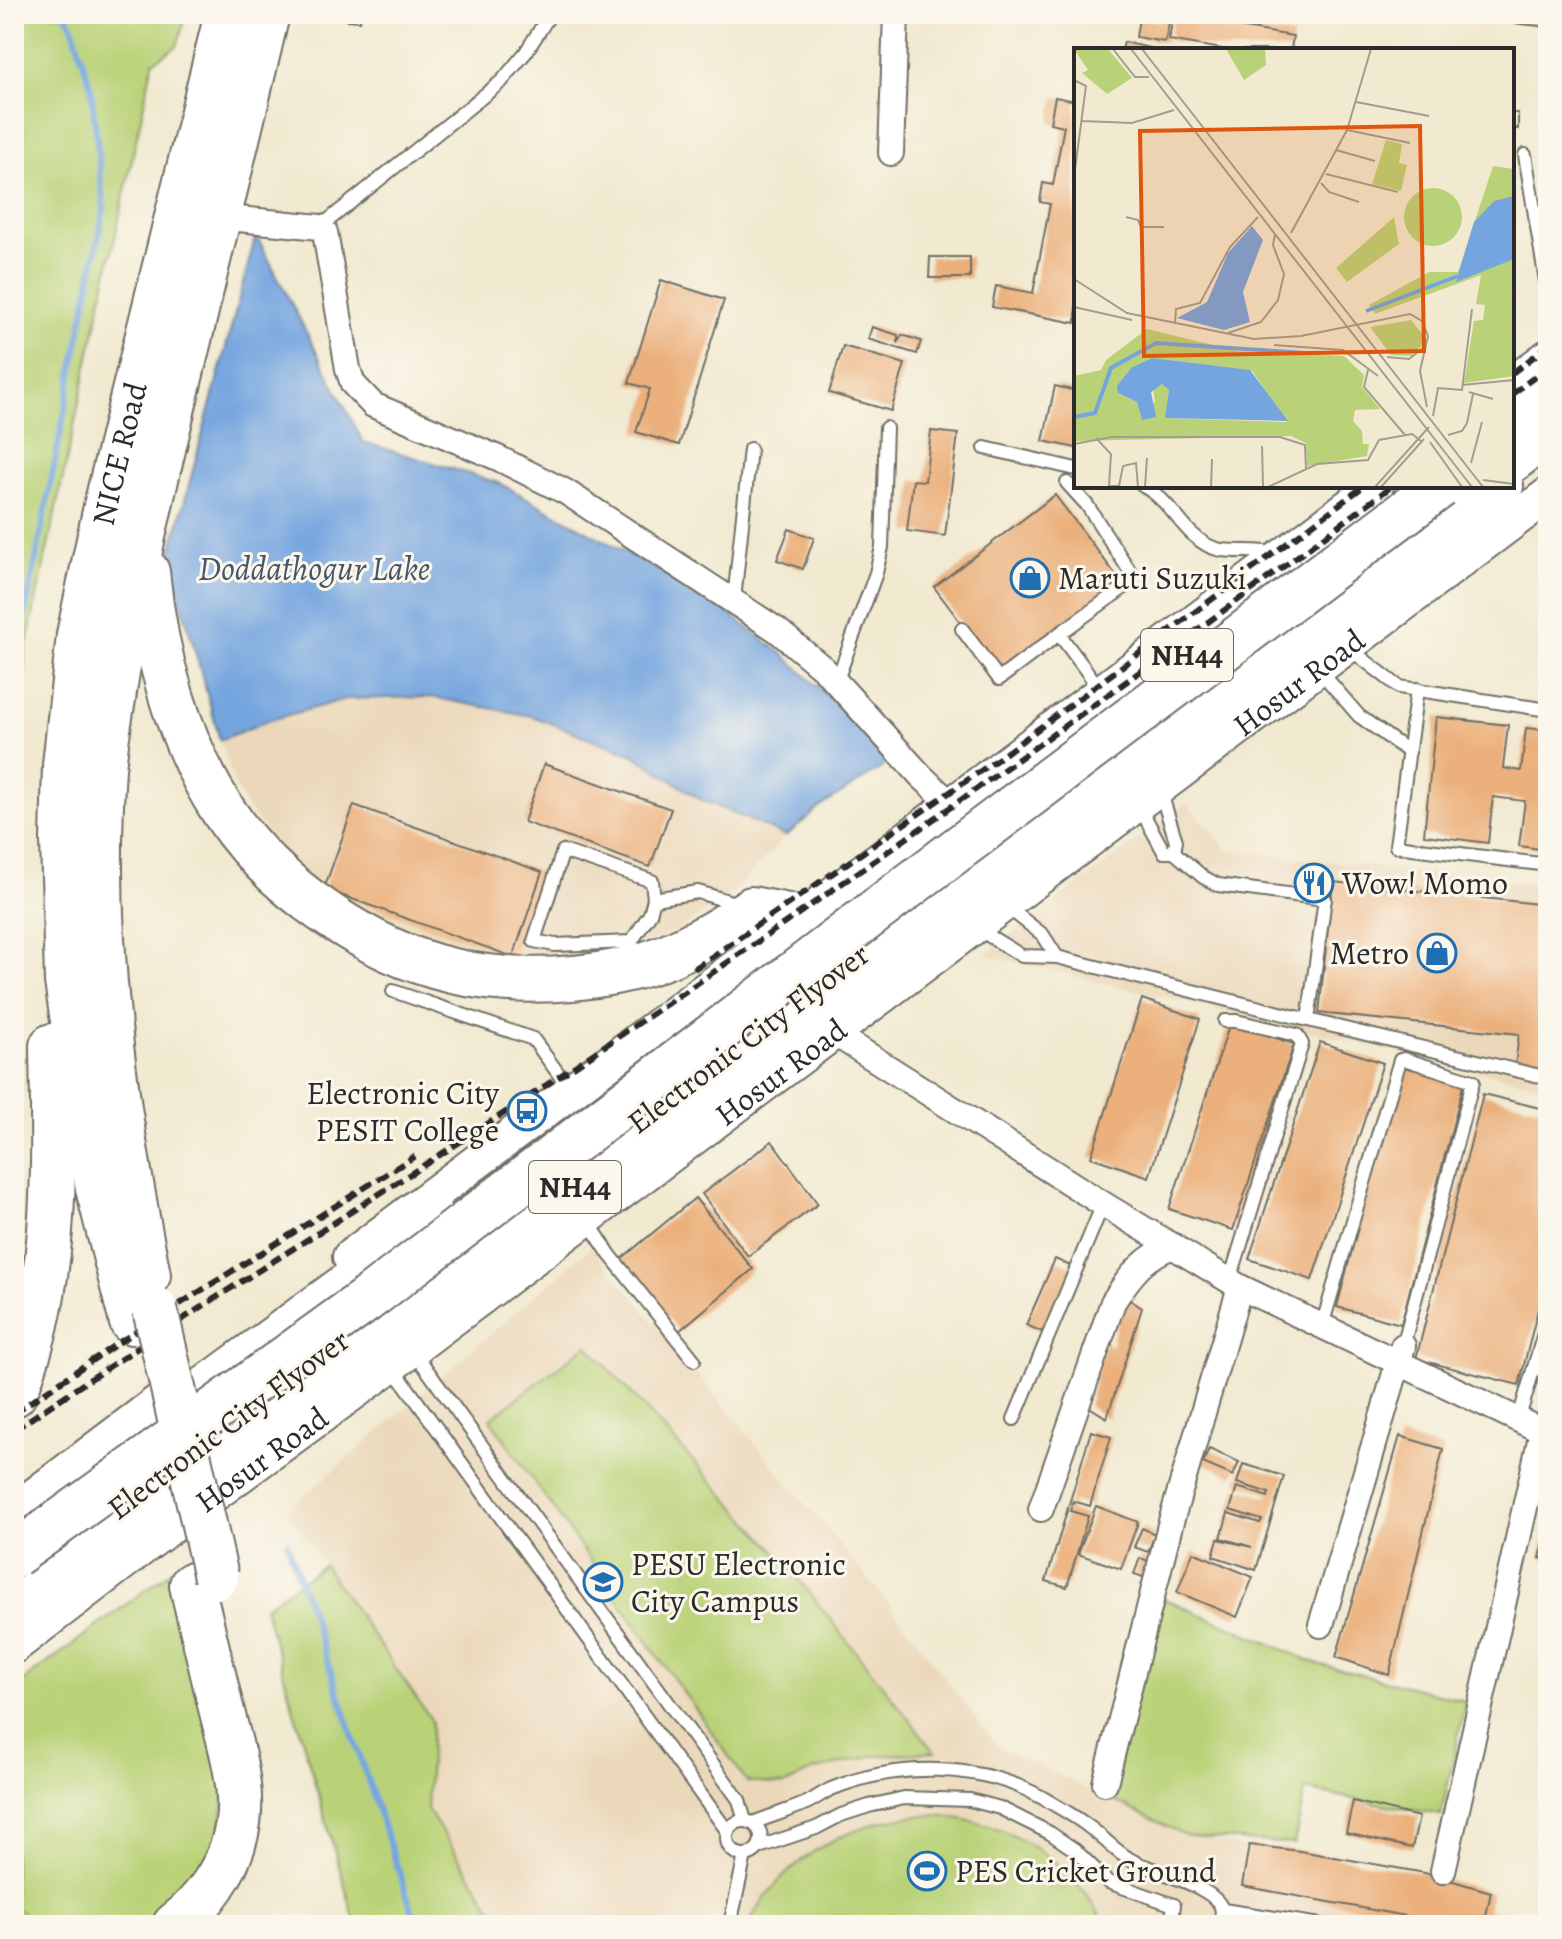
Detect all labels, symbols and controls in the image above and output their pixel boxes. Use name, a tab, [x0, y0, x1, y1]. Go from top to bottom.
inset map	[1074, 48, 1514, 488]
street label: NICE Road	[81, 377, 158, 530]
water label: Doddathogur Lake	[198, 545, 430, 592]
place label: Maruti Suzuki	[1058, 556, 1246, 600]
shop icon: Maruti Suzuki	[1009, 557, 1051, 599]
street label: Hosur Road	[1224, 618, 1375, 747]
road number: NH44	[1141, 629, 1233, 681]
place label: Wow! Momo	[1341, 861, 1508, 905]
restaurant icon: Wow! Momo	[1293, 862, 1335, 904]
place label: Metro	[1330, 931, 1409, 975]
street label: Electronic City Flyover	[618, 932, 878, 1144]
shop icon: Metro	[1416, 932, 1458, 974]
street label: Hosur Road	[706, 1007, 857, 1136]
place label: Electronic City PESIT College	[306, 1071, 500, 1152]
bus stop icon: Electronic City PESIT College	[506, 1090, 548, 1132]
road number: NH44	[529, 1161, 621, 1213]
street label: Electronic City Flyover	[98, 1318, 358, 1530]
street label: Hosur Road	[186, 1396, 338, 1523]
place label: PESU Electronic City Campus	[631, 1542, 846, 1623]
school or university icon: PESU Electronic City Campus	[582, 1561, 624, 1603]
place label: PES Cricket Ground	[955, 1849, 1217, 1893]
sports icon: PES Cricket Ground	[906, 1850, 948, 1892]

